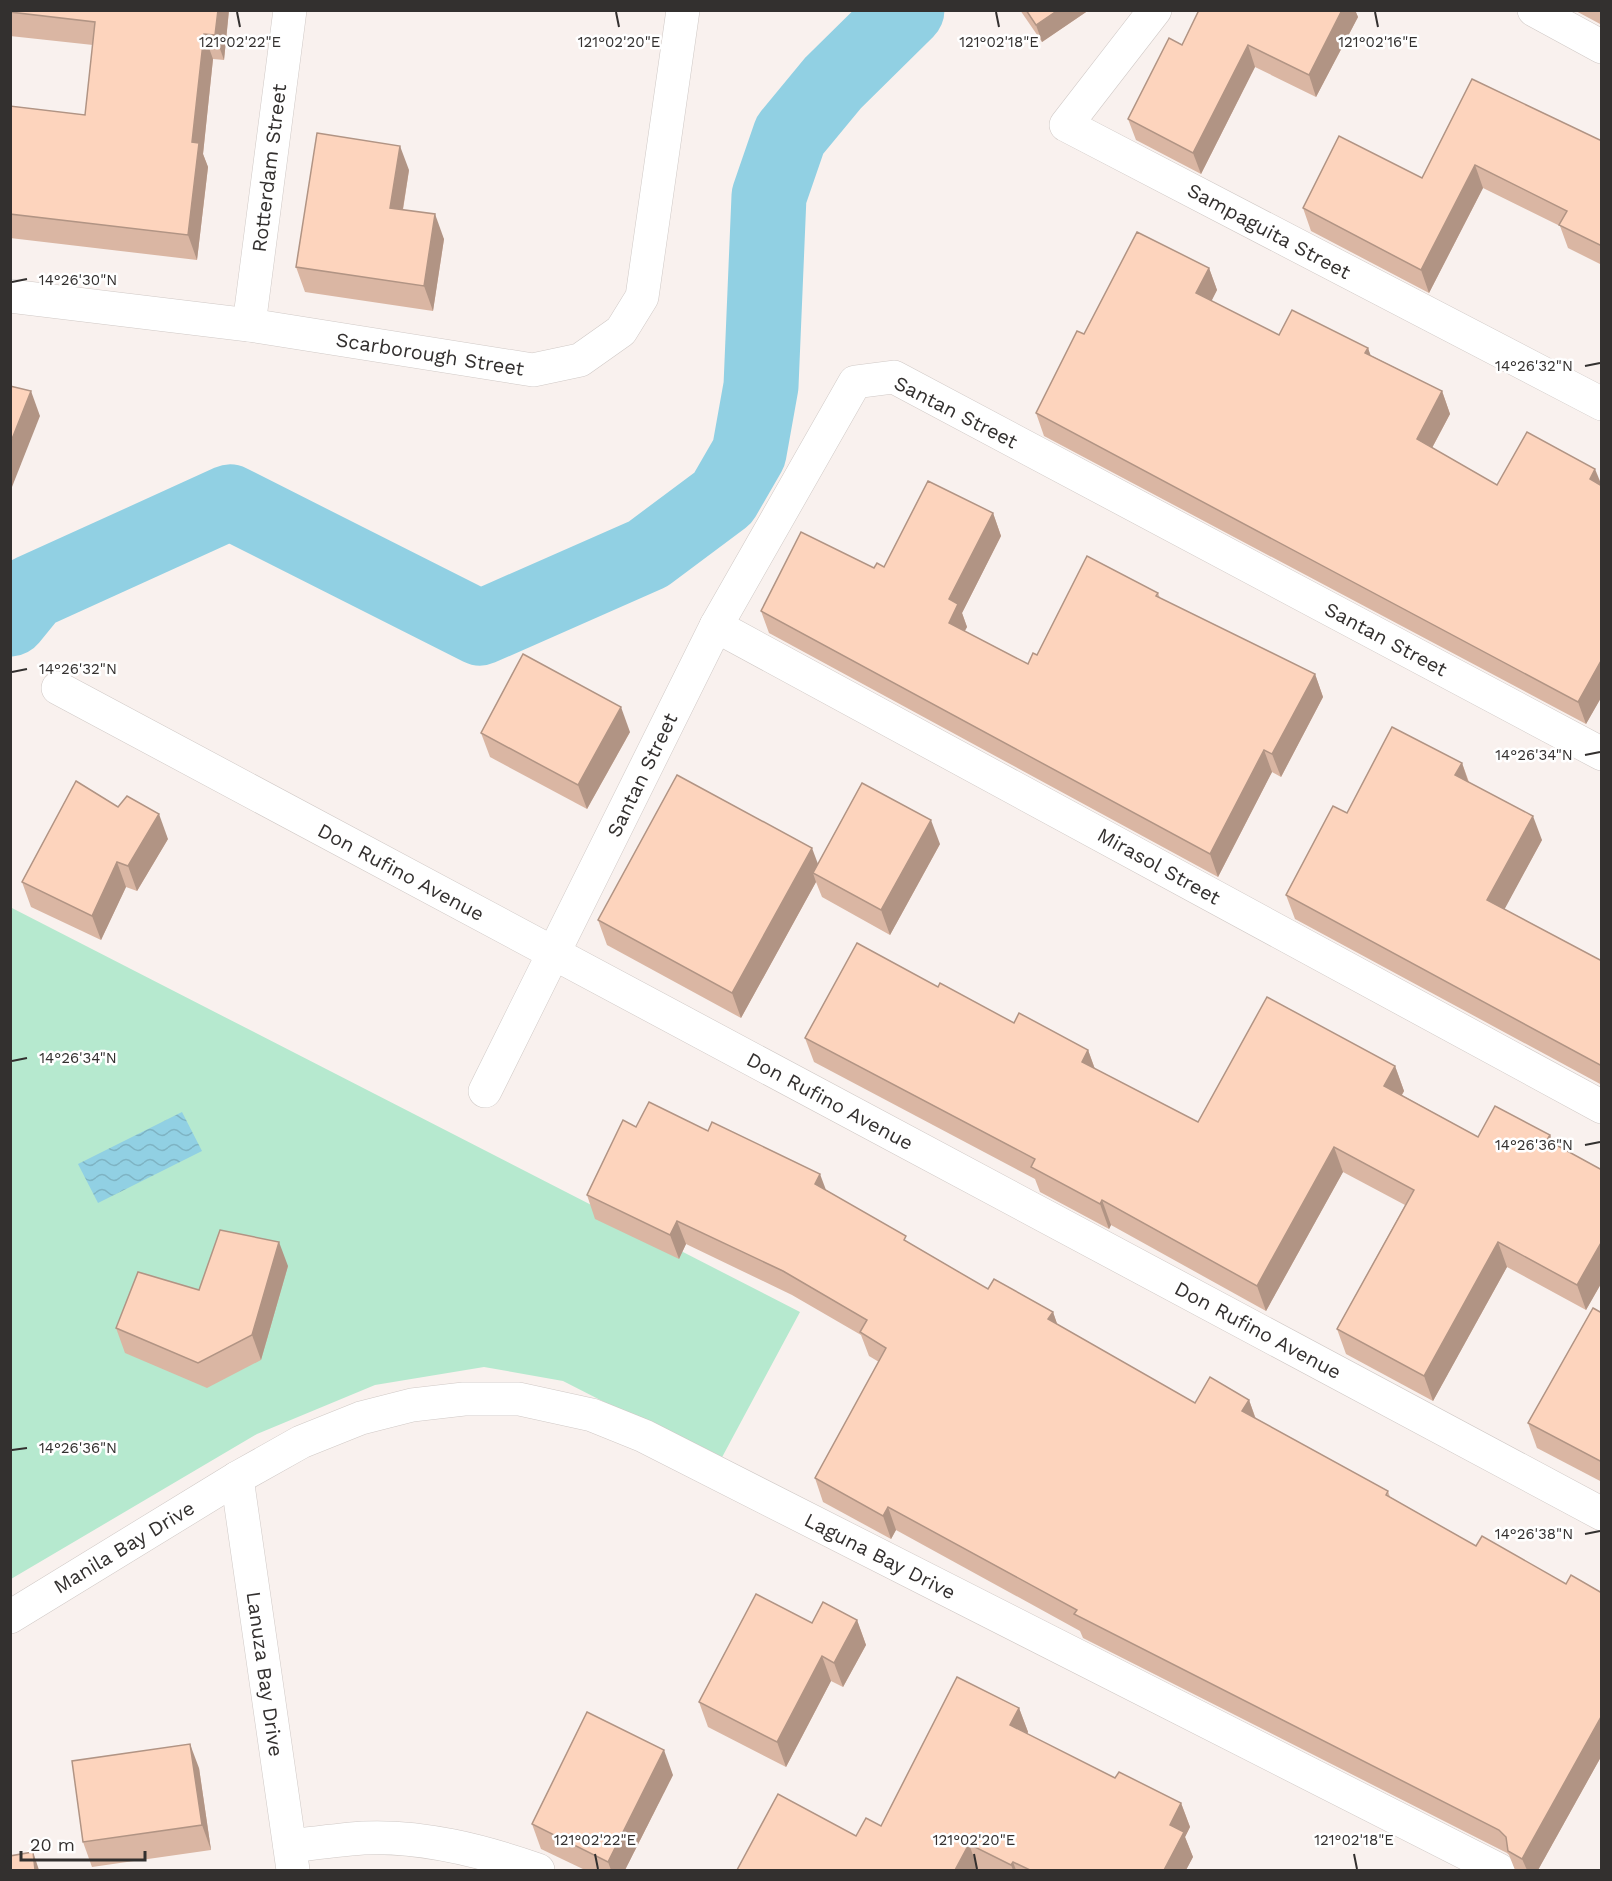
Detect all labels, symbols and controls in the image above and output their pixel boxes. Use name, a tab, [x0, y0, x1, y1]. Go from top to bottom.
text: 121°02'22"E	[199, 33, 281, 51]
text: 121°02'20"E	[578, 33, 660, 51]
text: 121°02'18"E	[959, 33, 1039, 51]
text: 121°02'16"E	[1338, 33, 1418, 51]
street label: Rotterdam Street	[247, 82, 291, 254]
street label: Sampaguita Street	[1183, 178, 1355, 284]
text: 14°26'30"N	[39, 271, 117, 289]
street label: Scarborough Street	[334, 327, 526, 381]
text: 14°26'32"N	[1495, 357, 1573, 375]
street label: Santan Street	[890, 371, 1022, 454]
street label: Santan Street	[1321, 597, 1452, 682]
text: 14°26'32"N	[39, 660, 117, 678]
street label: Santan Street	[602, 708, 683, 841]
text: 14°26'34"N	[1495, 746, 1573, 764]
street label: Don Rufino Avenue	[314, 818, 488, 926]
street label: Mirasol Street	[1093, 822, 1225, 910]
street label: Don Rufino Avenue	[743, 1047, 917, 1155]
text: 14°26'34"N	[39, 1049, 117, 1067]
text: 14°26'36"N	[1495, 1136, 1573, 1154]
street label: Don Rufino Avenue	[1171, 1276, 1345, 1384]
text: 14°26'36"N	[39, 1439, 117, 1457]
street label: Manila Bay Drive	[49, 1496, 199, 1598]
street label: Laguna Bay Drive	[800, 1508, 960, 1604]
text: 14°26'38"N	[1495, 1525, 1573, 1543]
street label: Lanuza Bay Drive	[242, 1590, 288, 1758]
scale bar	[21, 1824, 146, 1862]
text: 121°02'22"E	[554, 1831, 636, 1849]
text: 121°02'20"E	[933, 1831, 1015, 1849]
text: 121°02'18"E	[1314, 1831, 1394, 1849]
text: 20 m	[30, 1834, 75, 1855]

